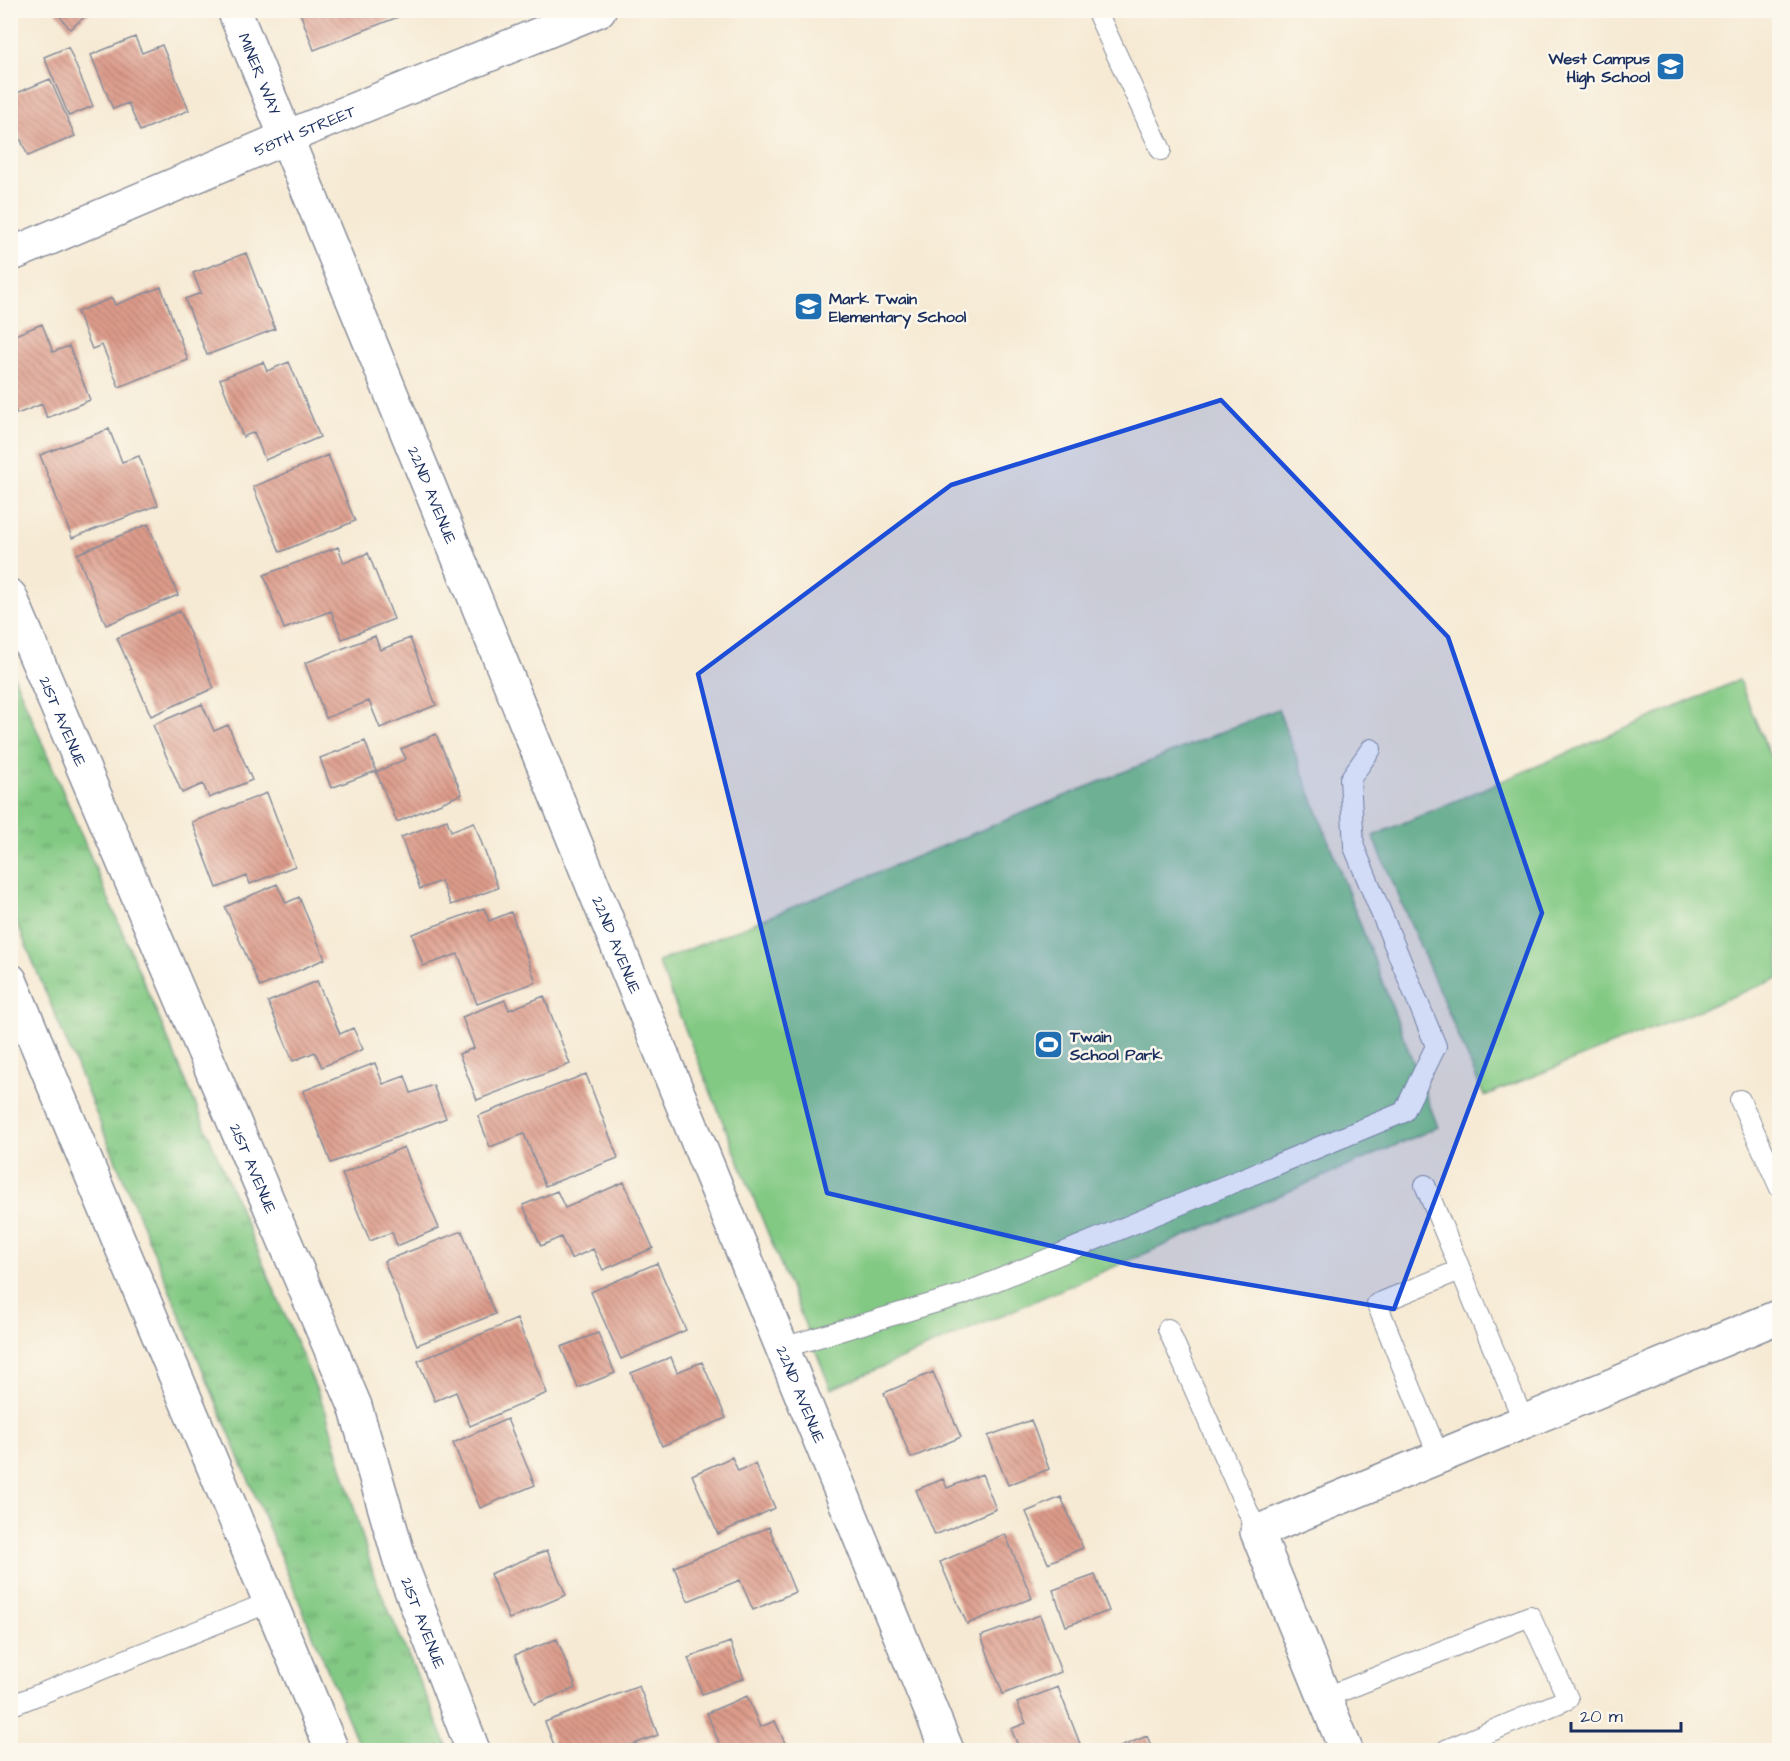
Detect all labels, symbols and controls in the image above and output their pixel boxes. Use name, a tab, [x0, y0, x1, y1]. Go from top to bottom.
street label: MINER WAY	[233, 30, 286, 119]
place label: West Campus High School	[1547, 48, 1650, 90]
school or university icon: West Campus High School	[1655, 51, 1687, 83]
street label: 58TH STREET	[251, 100, 359, 162]
place label: Mark Twain Elementary School	[829, 288, 967, 329]
school or university icon: Mark Twain Elementary School	[792, 291, 824, 323]
street label: 22ND AVENUE	[402, 443, 462, 548]
street label: 21ST AVENUE	[33, 673, 92, 771]
street label: 22ND AVENUE	[586, 893, 646, 997]
place label: Twain School Park	[1069, 1026, 1162, 1066]
sports icon: Twain School Park	[1033, 1029, 1065, 1061]
street label: 21ST AVENUE	[224, 1120, 282, 1218]
street label: 22ND AVENUE	[771, 1343, 830, 1447]
street label: 21ST AVENUE	[395, 1574, 451, 1672]
scale bar	[1571, 1695, 1680, 1733]
text: 20 m	[1580, 1704, 1623, 1729]

